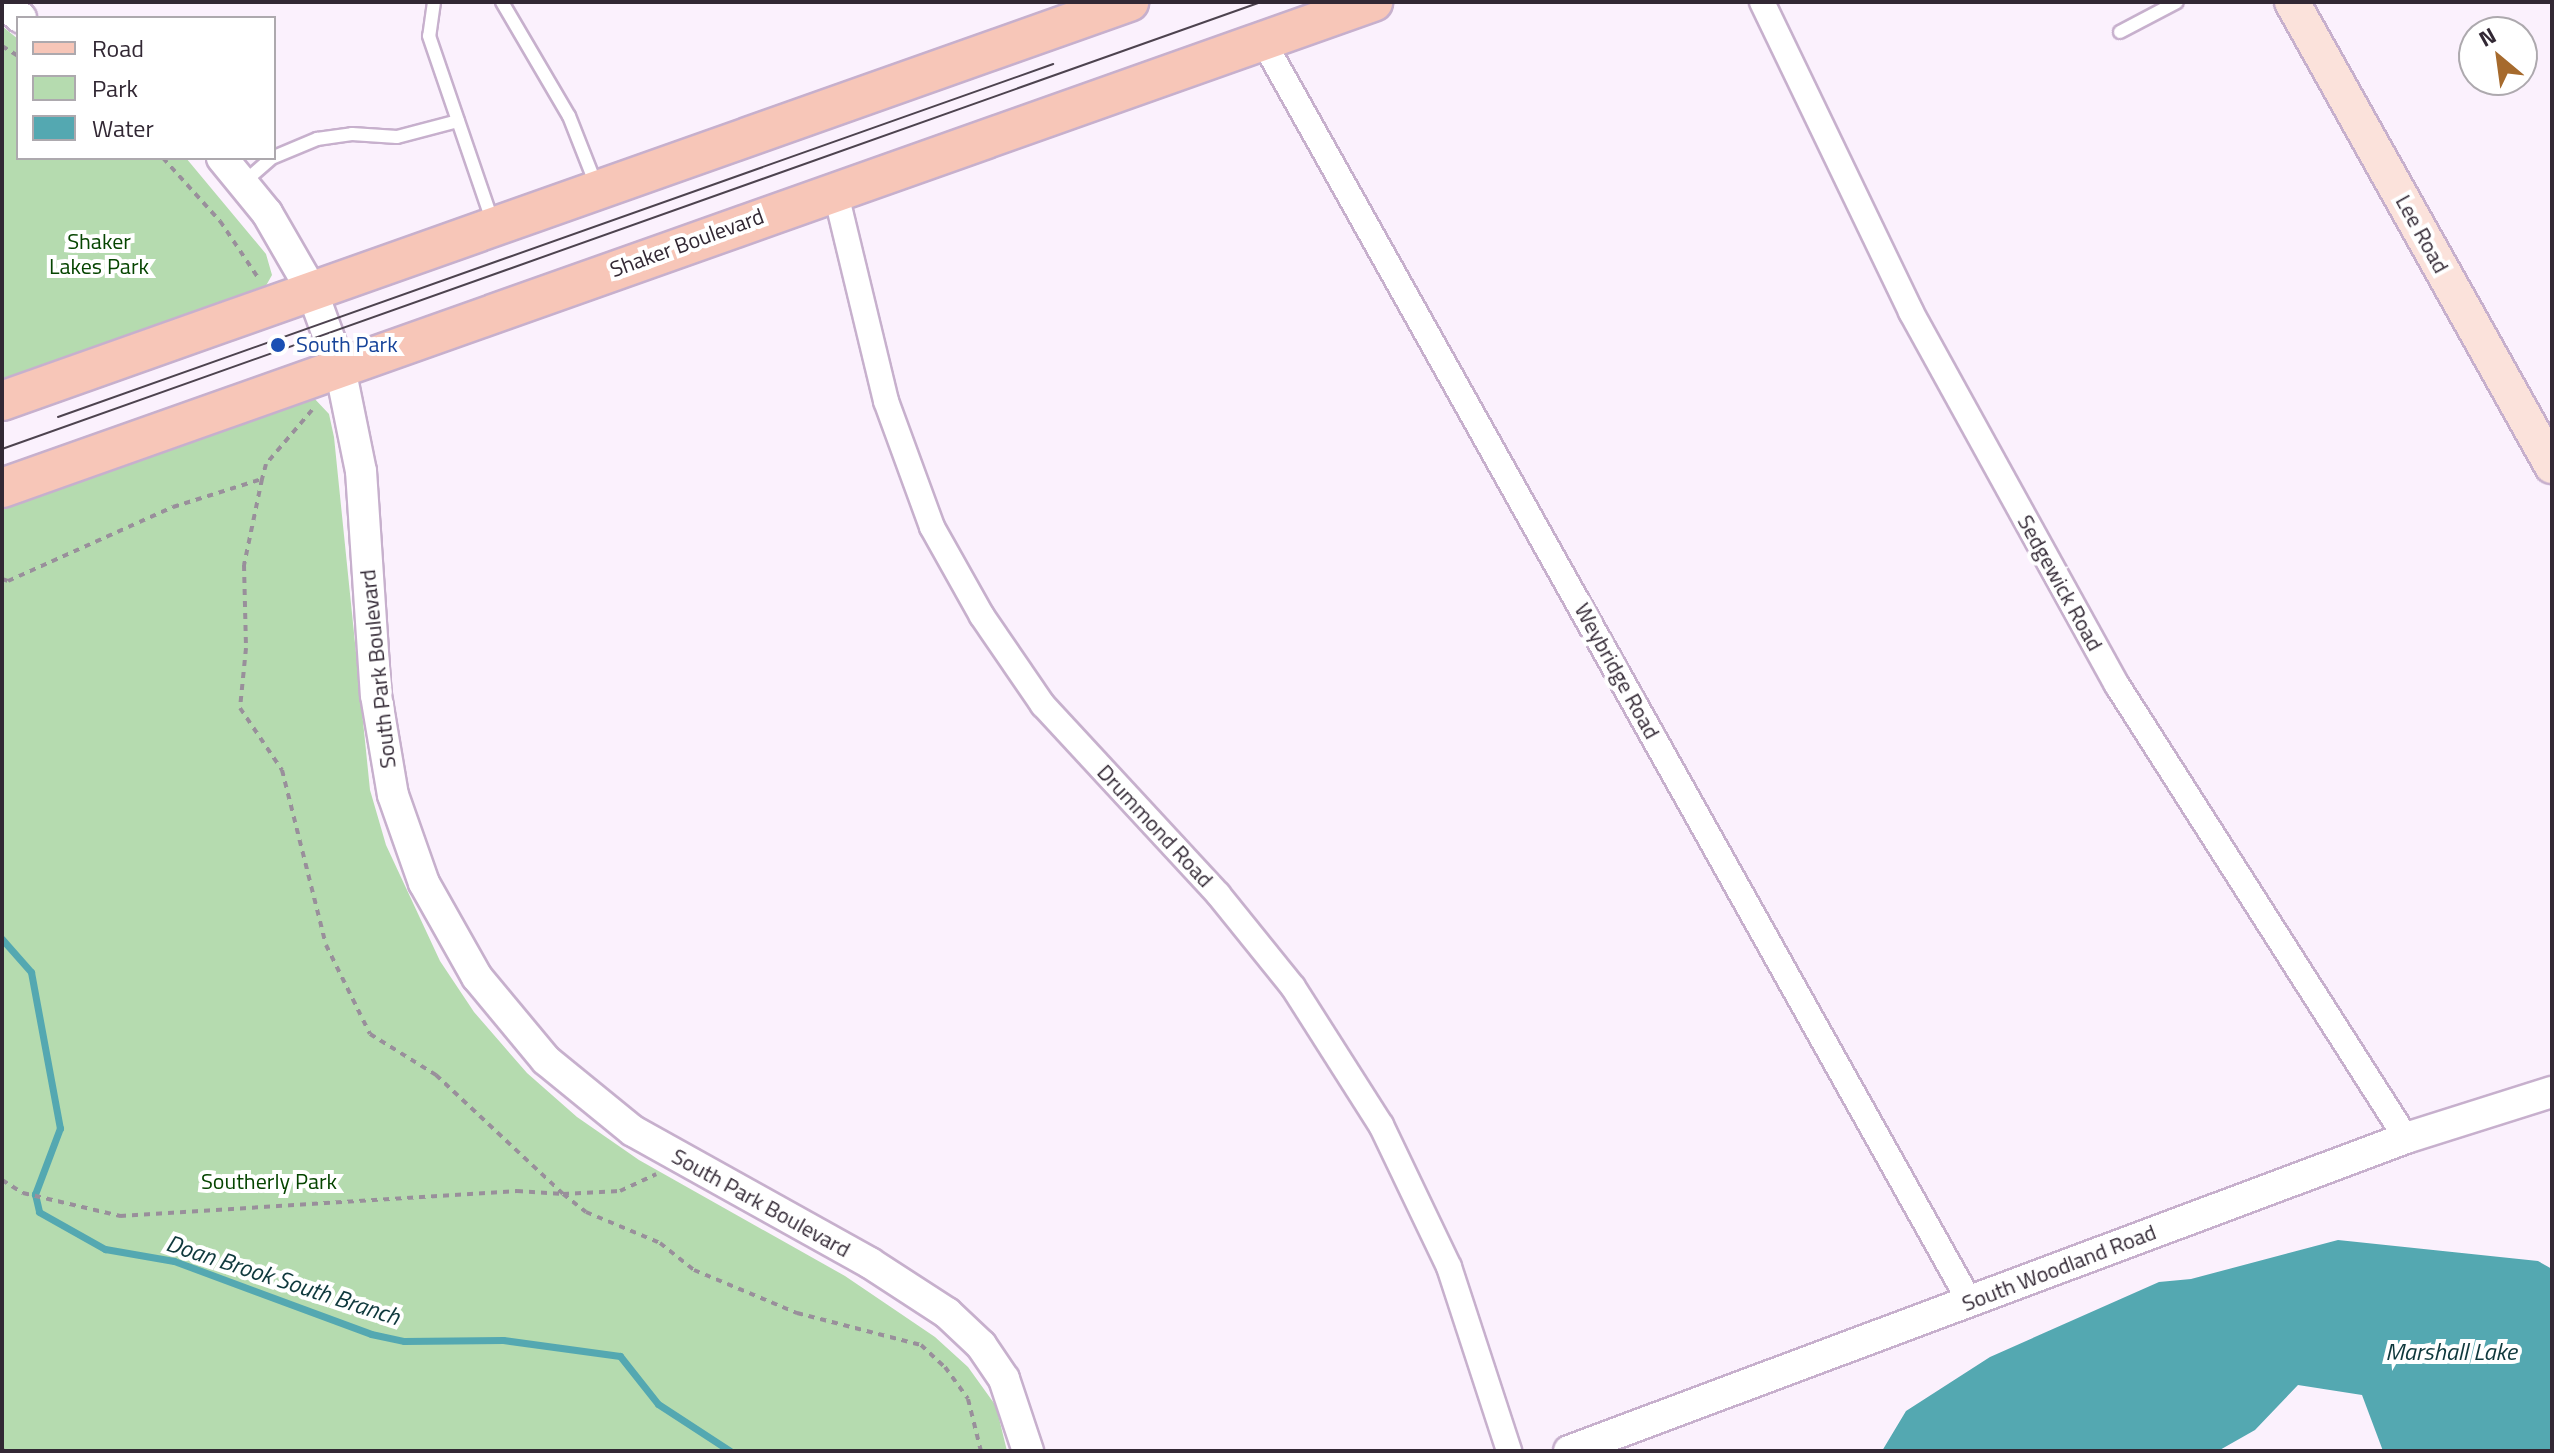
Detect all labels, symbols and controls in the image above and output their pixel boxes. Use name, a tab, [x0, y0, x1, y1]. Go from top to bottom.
legend	[16, 16, 276, 160]
north arrow	[2458, 16, 2538, 96]
text: N	[2472, 18, 2502, 55]
text: Road	[92, 30, 144, 66]
text: Park	[92, 70, 138, 106]
text: Water	[92, 110, 154, 146]
street label: Lee Road	[2390, 190, 2454, 278]
street label: Shaker Boulevard	[606, 203, 768, 283]
park label: Shaker Lakes Park	[49, 228, 149, 280]
place label: South Park	[296, 332, 398, 358]
marker: South Park	[267, 334, 289, 356]
street label: Sedgewick Road	[2012, 510, 2108, 656]
street label: South Park Boulevard	[354, 568, 402, 770]
street label: Weybridge Road	[1569, 599, 1665, 743]
street label: Drummond Road	[1092, 759, 1218, 893]
street label: South Park Boulevard	[667, 1143, 855, 1263]
park label: Southerly Park	[201, 1169, 337, 1195]
street label: South Woodland Road	[1958, 1219, 2160, 1317]
water label: Doan Brook South Branch	[163, 1229, 403, 1331]
water label: Marshall Lake	[2385, 1338, 2517, 1366]

